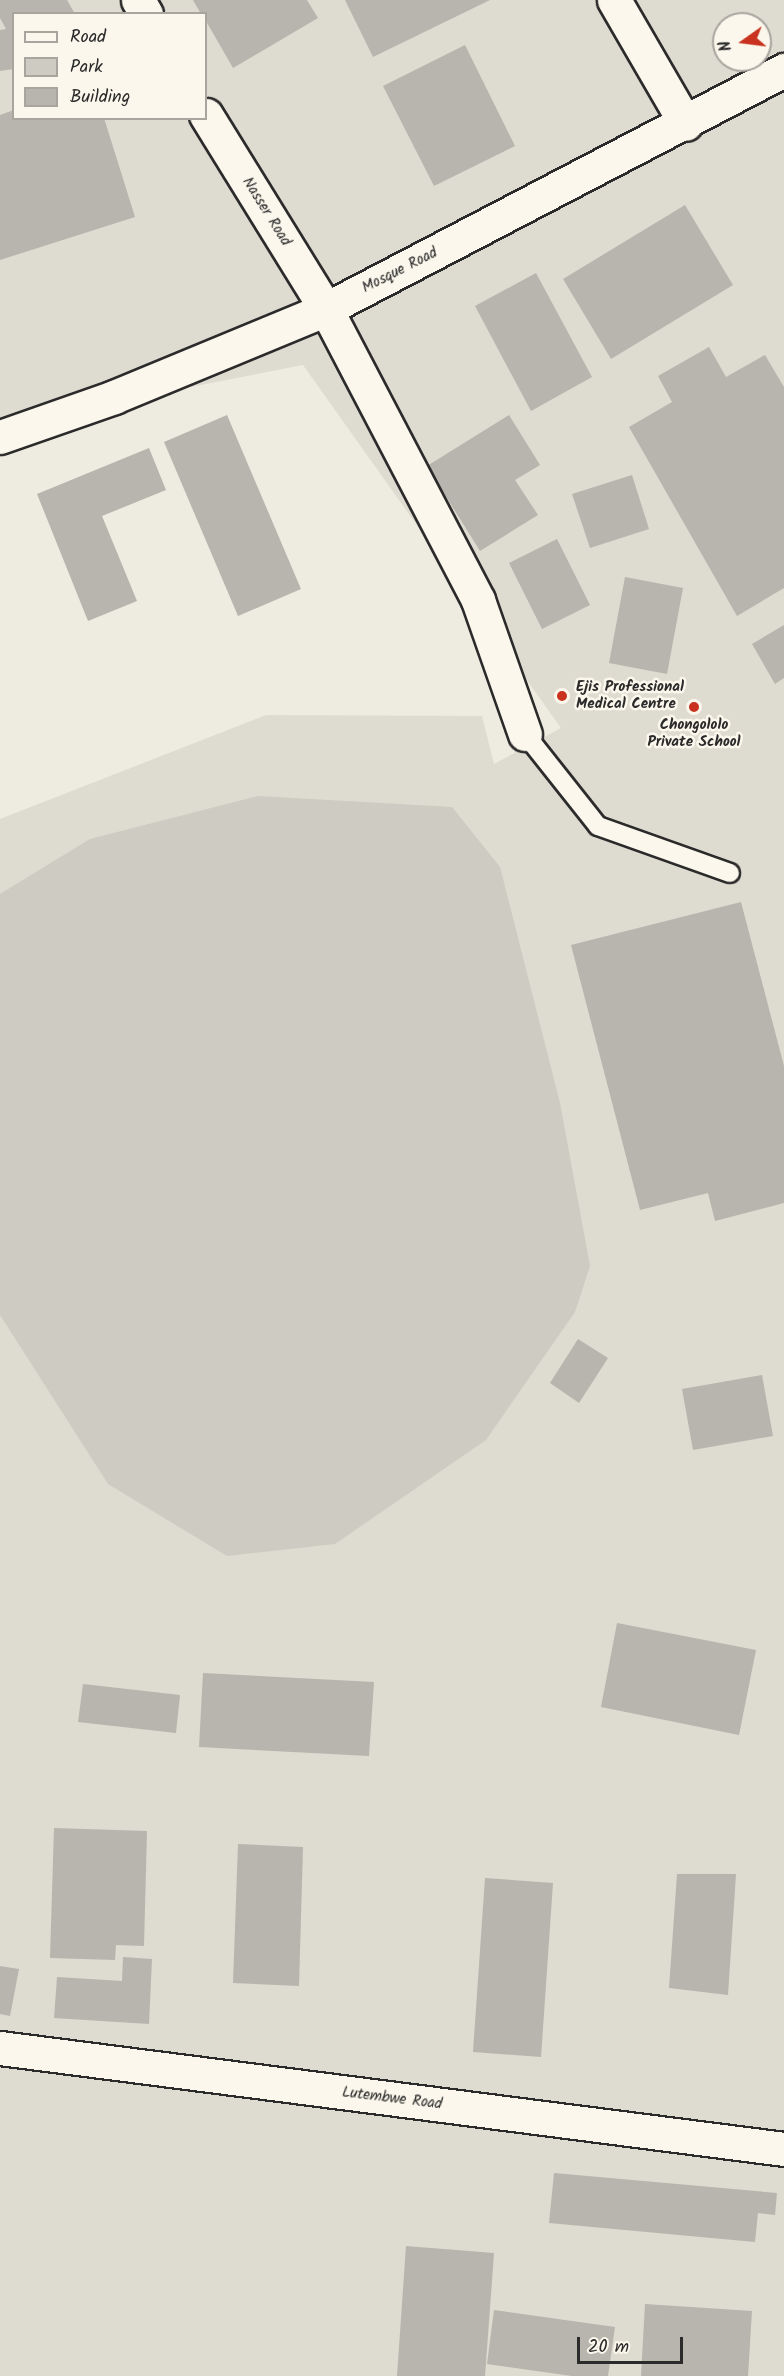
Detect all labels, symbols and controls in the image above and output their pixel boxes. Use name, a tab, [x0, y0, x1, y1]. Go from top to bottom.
legend	[12, 12, 207, 120]
north arrow	[712, 12, 772, 72]
text: Road	[70, 23, 106, 52]
text: N	[713, 38, 739, 54]
text: Park	[70, 53, 103, 82]
text: Building	[70, 83, 130, 112]
street label: Nasser Road	[238, 174, 294, 250]
street label: Mosque Road	[359, 244, 441, 298]
place label: Ejis Professional Medical Centre	[576, 678, 684, 713]
marker: Ejis Professional Medical Centre	[553, 687, 571, 705]
marker: Chongololo Private School	[687, 700, 701, 714]
place label: Chongololo Private School	[647, 716, 741, 751]
street label: Lutembwe Road	[341, 2084, 443, 2114]
scale bar	[580, 2325, 686, 2363]
text: 20 m	[588, 2333, 629, 2362]

